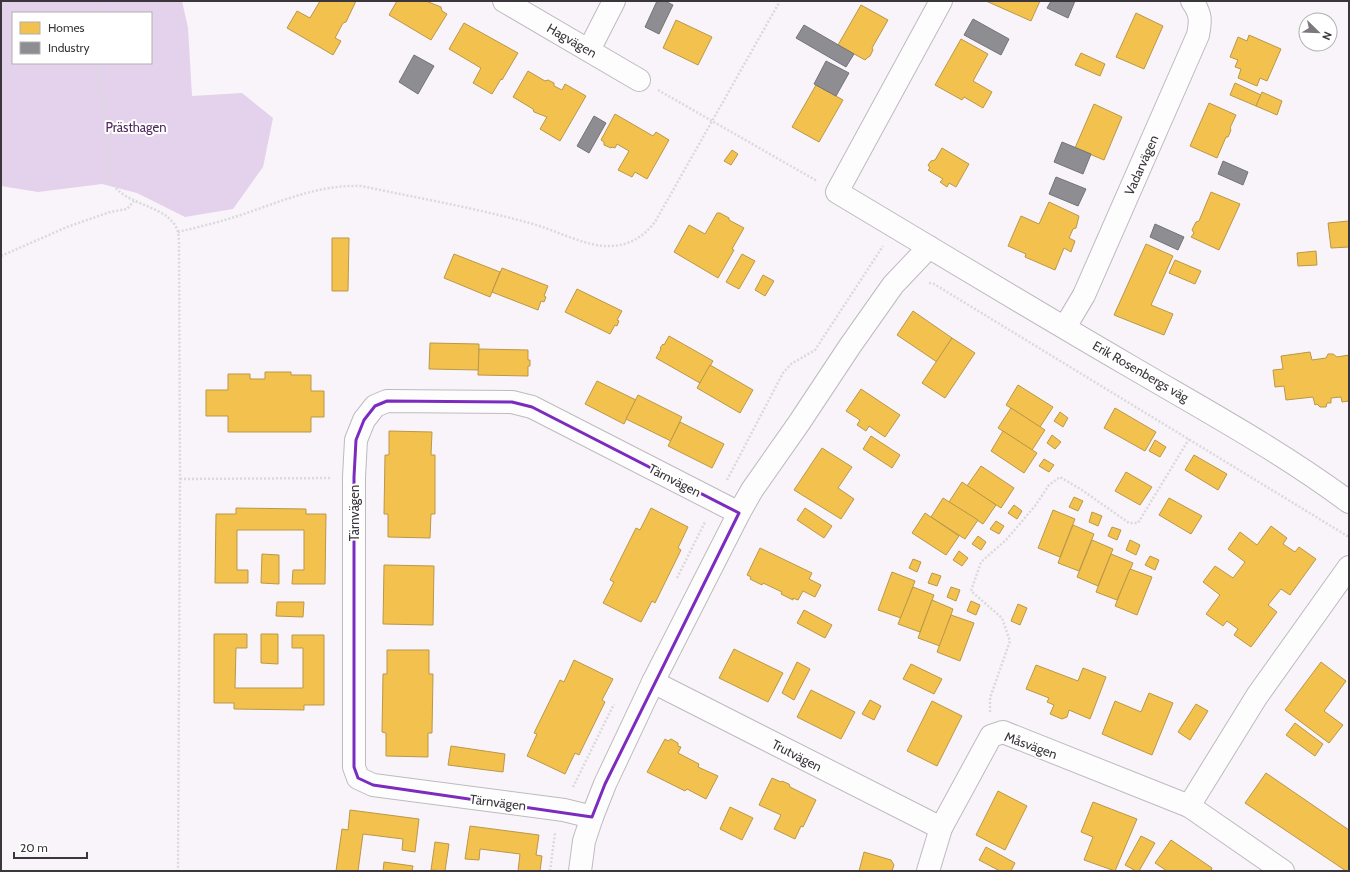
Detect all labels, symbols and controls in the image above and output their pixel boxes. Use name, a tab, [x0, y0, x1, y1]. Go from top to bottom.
legend	[12, 12, 152, 64]
north arrow	[1298, 12, 1338, 52]
street label: Hagvägen	[544, 19, 600, 61]
text: Homes	[48, 20, 85, 35]
text: N	[1319, 30, 1335, 42]
text: Industry	[48, 40, 89, 55]
park label: Prästhagen	[105, 119, 167, 135]
street label: Vadarvägen	[1121, 132, 1161, 198]
street label: Erik Rosenbergs väg	[1090, 337, 1192, 405]
street label: Tärnvägen	[646, 460, 704, 500]
street label: Tärnvägen	[346, 485, 362, 541]
street label: Måsvägen	[1002, 728, 1060, 762]
street label: Trutvägen	[769, 736, 825, 774]
street label: Tärnvägen	[469, 791, 527, 813]
scale bar	[14, 834, 87, 860]
text: 20 m	[20, 840, 48, 855]

